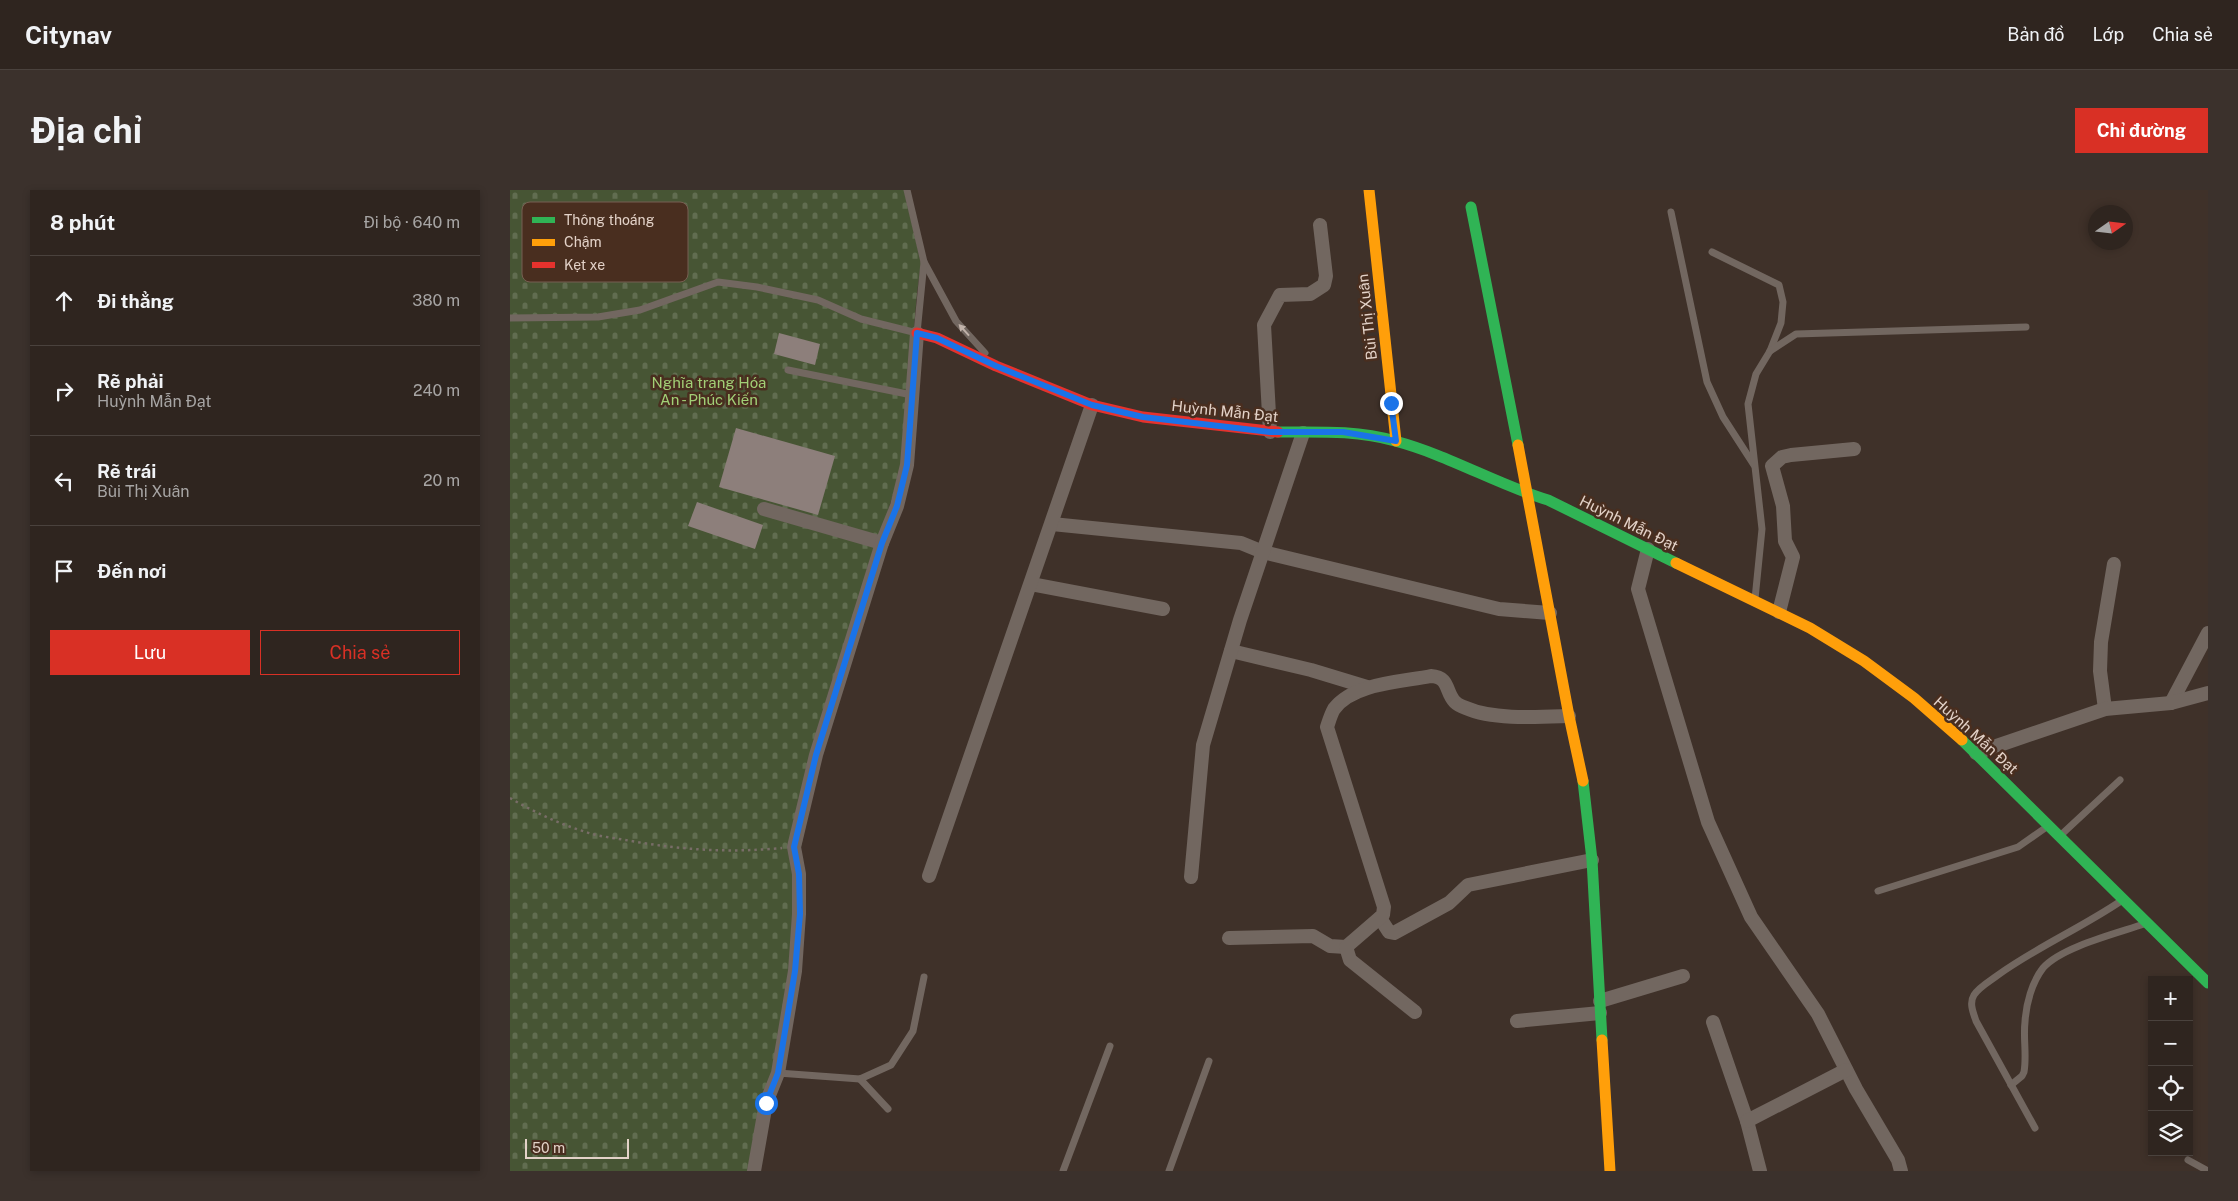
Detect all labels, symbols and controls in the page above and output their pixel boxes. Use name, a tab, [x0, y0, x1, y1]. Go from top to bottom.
text: Citynav	[25, 21, 112, 49]
text: Bản đồ	[2007, 24, 2065, 45]
text: Lớp	[2093, 24, 2124, 45]
text: Chia sẻ	[2152, 24, 2213, 45]
button: Chỉ đường	[2075, 108, 2208, 153]
text: Địa chỉ	[30, 110, 142, 151]
legend	[522, 202, 688, 282]
north arrow	[2088, 205, 2133, 250]
text: 8 phút	[50, 210, 115, 235]
text: Thông thoáng	[564, 212, 655, 228]
text: Đi bộ · 640 m	[364, 213, 460, 232]
text: Chậm	[564, 234, 602, 250]
text: Kẹt xe	[564, 257, 605, 273]
street label: Bùi Thị Xuân	[1354, 273, 1380, 361]
icon: ahead	[50, 287, 78, 315]
text: Đi thẳng	[97, 290, 174, 312]
text: 380 m	[412, 291, 460, 310]
one-way arrow	[958, 323, 969, 336]
text: Rẽ phải	[97, 370, 164, 392]
park label: Nghĩa trang Hóa An - Phúc Kiến	[652, 374, 766, 408]
icon: right	[50, 377, 78, 405]
text: 240 m	[413, 381, 460, 400]
text: Huỳnh Mẫn Đạt	[97, 392, 212, 411]
route end	[1380, 392, 1403, 415]
street label: Huỳnh Mẫn Đạt	[1171, 397, 1279, 425]
text: Rẽ trái	[97, 460, 156, 482]
icon: left	[50, 467, 78, 495]
text: 20 m	[423, 471, 460, 490]
text: Bùi Thị Xuân	[97, 482, 190, 501]
street label: Huỳnh Mẫn Đạt	[1577, 492, 1681, 554]
icon: arrive	[50, 557, 78, 585]
text: Đến nơi	[97, 560, 166, 582]
button: Lưu	[50, 630, 250, 675]
button: Chia sẻ	[260, 630, 460, 675]
street label: Huỳnh Mẫn Đạt	[1930, 693, 2022, 777]
map controls	[2148, 976, 2193, 1156]
button: +	[2148, 976, 2193, 1021]
button: −	[2148, 1021, 2193, 1066]
button: locate	[2148, 1066, 2193, 1111]
route start	[755, 1092, 778, 1115]
button: layers	[2148, 1111, 2193, 1156]
scale bar	[525, 1136, 629, 1159]
text: 50 m	[532, 1140, 565, 1156]

